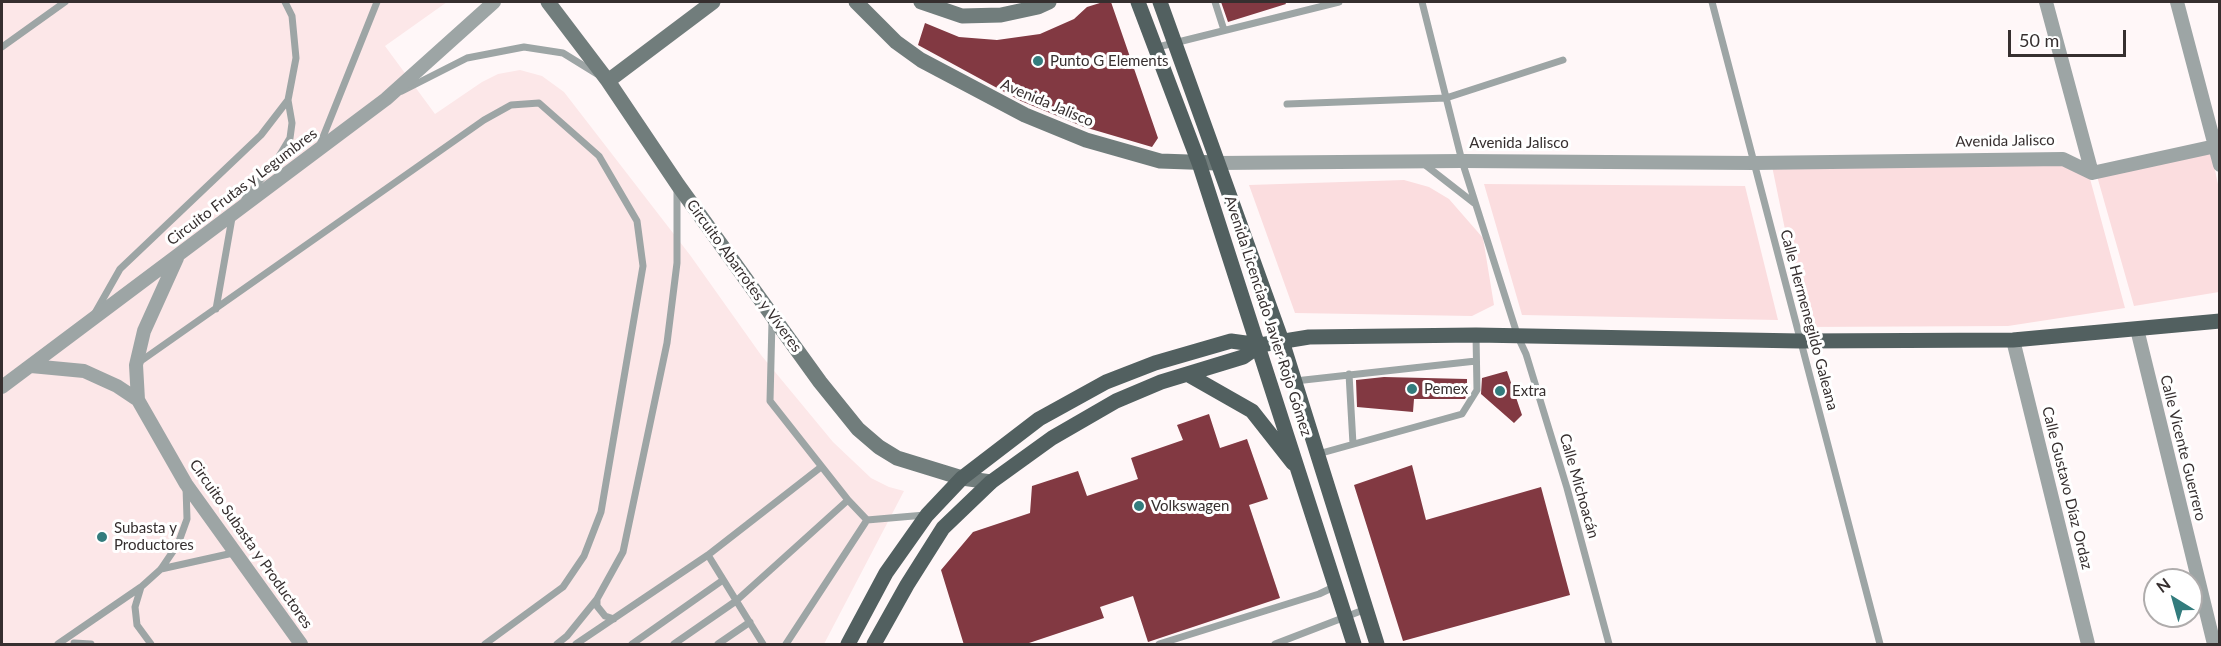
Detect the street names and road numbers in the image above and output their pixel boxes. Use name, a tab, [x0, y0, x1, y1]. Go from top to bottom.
street label: Avenida Jalisco	[998, 75, 1096, 131]
street label: Circuito Frutas y Legumbres	[163, 125, 321, 249]
street label: Avenida Jalisco	[1955, 131, 2055, 151]
street label: Avenida Jalisco	[1469, 134, 1569, 152]
street label: Avenida Licenciado Javier Rojo Gómez	[1221, 193, 1315, 439]
street label: Circuito Abarrotes y Víveres	[683, 196, 805, 356]
street label: Calle Hermenegildo Galeana	[1776, 228, 1842, 412]
street label: Calle Vicente Guerrero	[2156, 373, 2210, 523]
street label: Calle Gustavo Díaz Ordaz	[2038, 405, 2096, 571]
street label: Calle Michoacán	[1555, 432, 1603, 540]
street label: Circuito Subasta y Productores	[186, 456, 316, 632]

